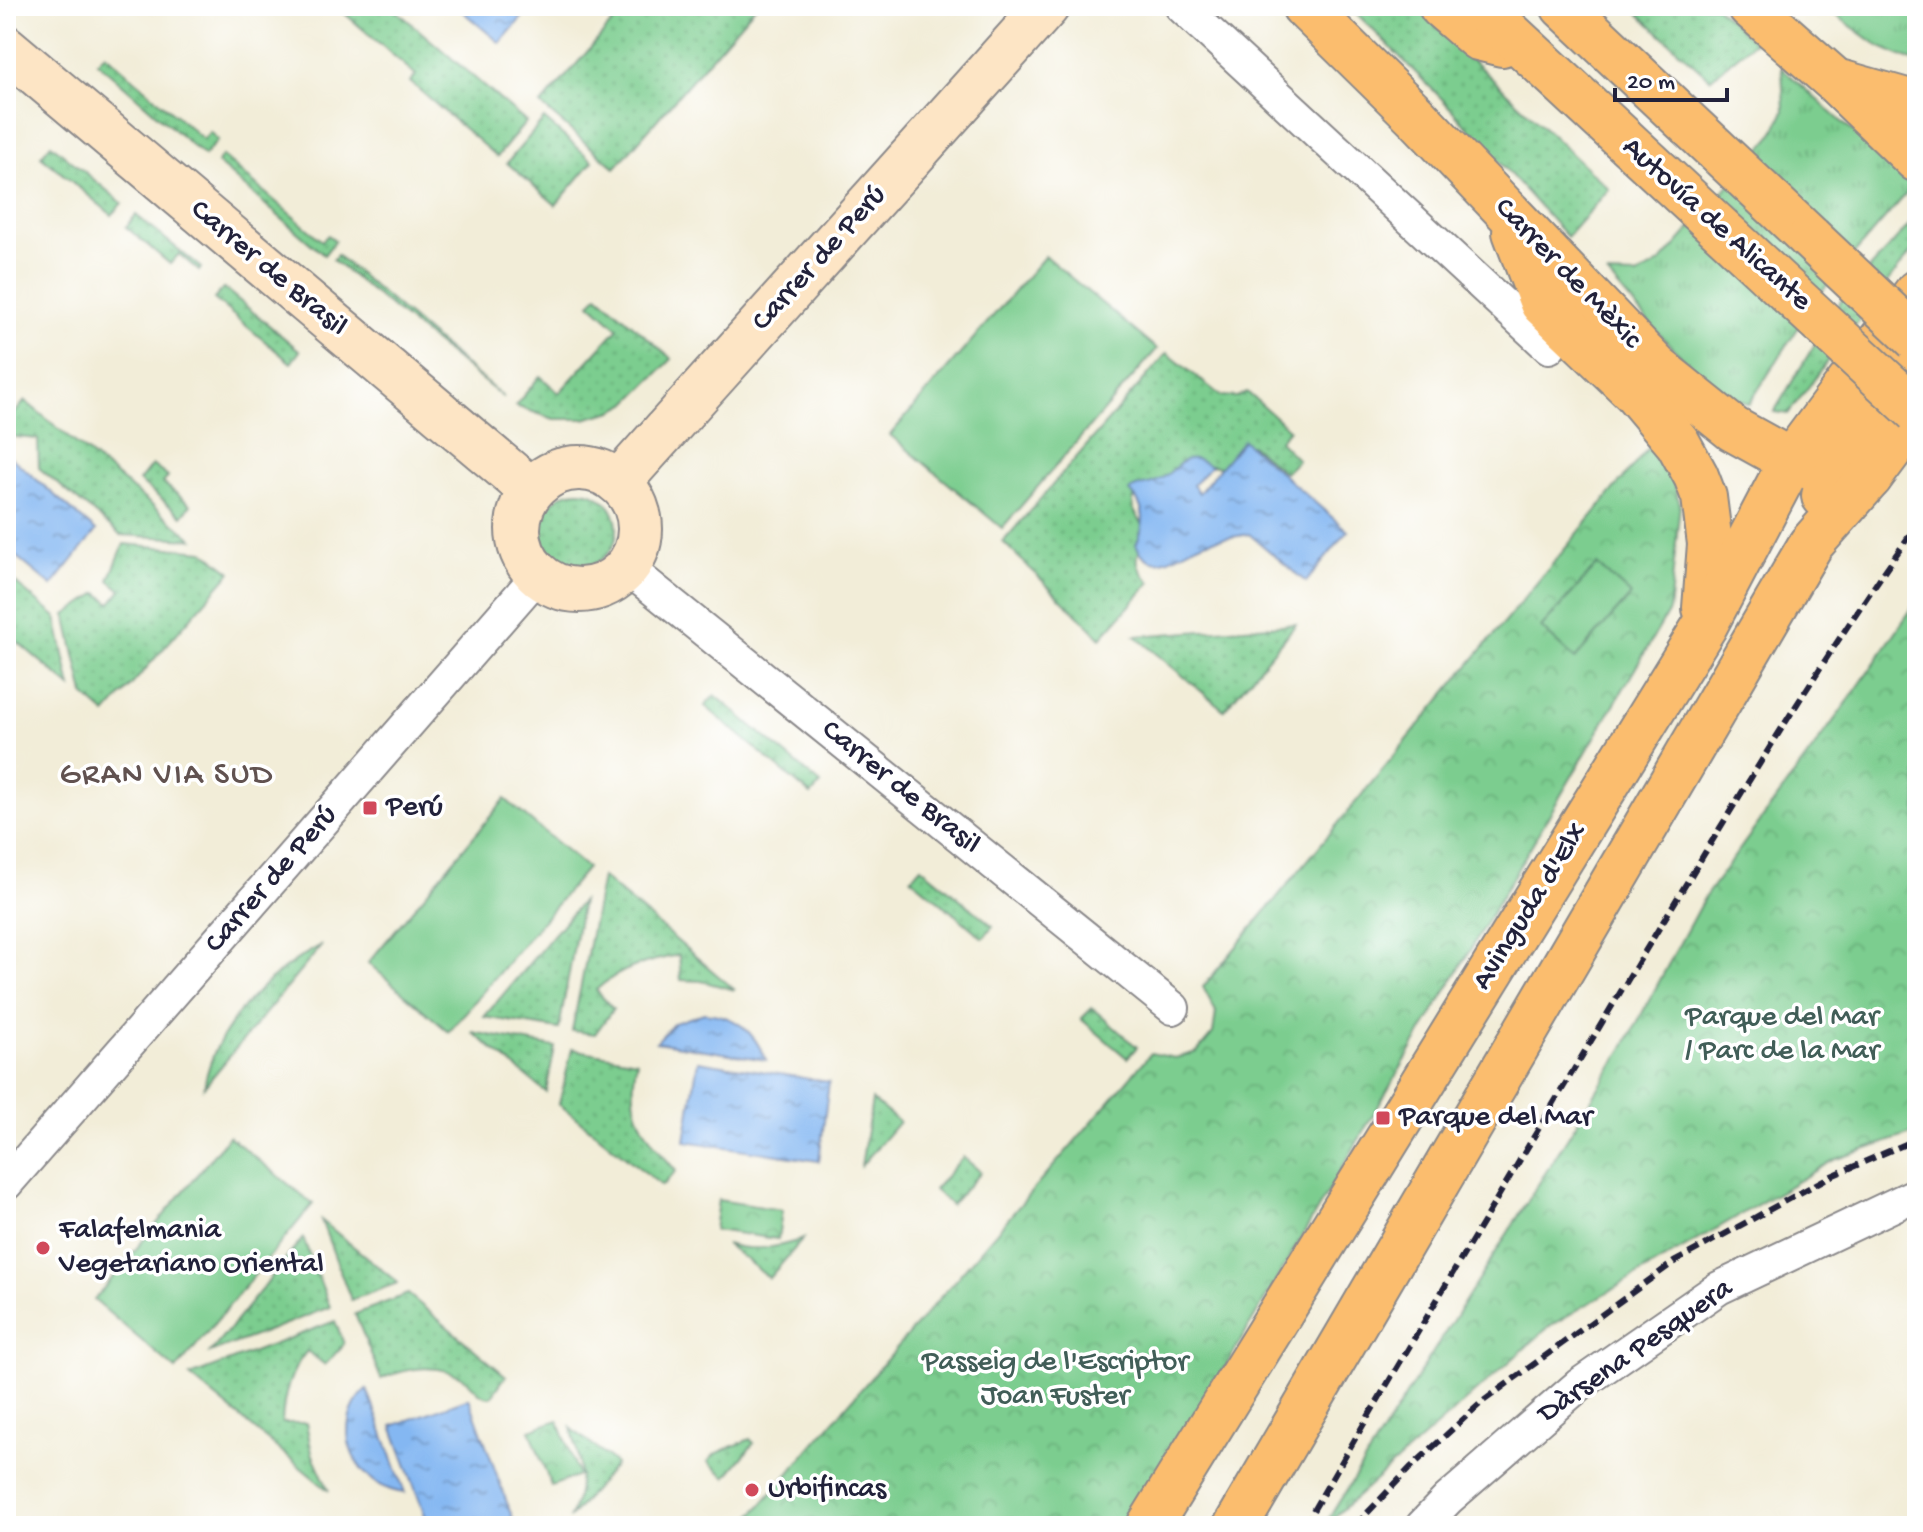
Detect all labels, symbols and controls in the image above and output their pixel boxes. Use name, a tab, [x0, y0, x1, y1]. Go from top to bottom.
scale bar	[1615, 52, 1727, 102]
text: 20 m	[1627, 69, 1675, 98]
street label: Autovía de Alicante	[1614, 131, 1818, 320]
street label: Carrer de Perú	[745, 179, 895, 339]
street label: Carrer de Mèxic	[1486, 191, 1649, 358]
street label: Carrer de Brasil	[182, 193, 354, 345]
street label: Carrer de Brasil	[813, 713, 987, 863]
district label: GRAN VIA SUD	[60, 757, 274, 795]
place label: Perú	[385, 791, 443, 826]
street label: Carrer de Perú	[198, 799, 346, 961]
marker: Perú	[361, 799, 379, 817]
street label: Avinguda d'Elx	[1466, 817, 1596, 997]
park label: Parque del Mar / Parc de la Mar	[1684, 1001, 1881, 1070]
place label: Parque del Mar	[1398, 1101, 1595, 1136]
marker: Parque del Mar	[1374, 1109, 1392, 1127]
place label: Falafelmania Vegetariano Oriental	[58, 1214, 324, 1283]
marker: Falafelmania Vegetariano Oriental	[34, 1239, 52, 1257]
street label: Dàrsena Pesquera	[1530, 1271, 1741, 1433]
park label: Passeig de l'Escriptor Joan Fuster	[921, 1346, 1190, 1415]
place label: Urbifincas	[768, 1473, 887, 1508]
marker: Urbifincas	[743, 1481, 761, 1499]

